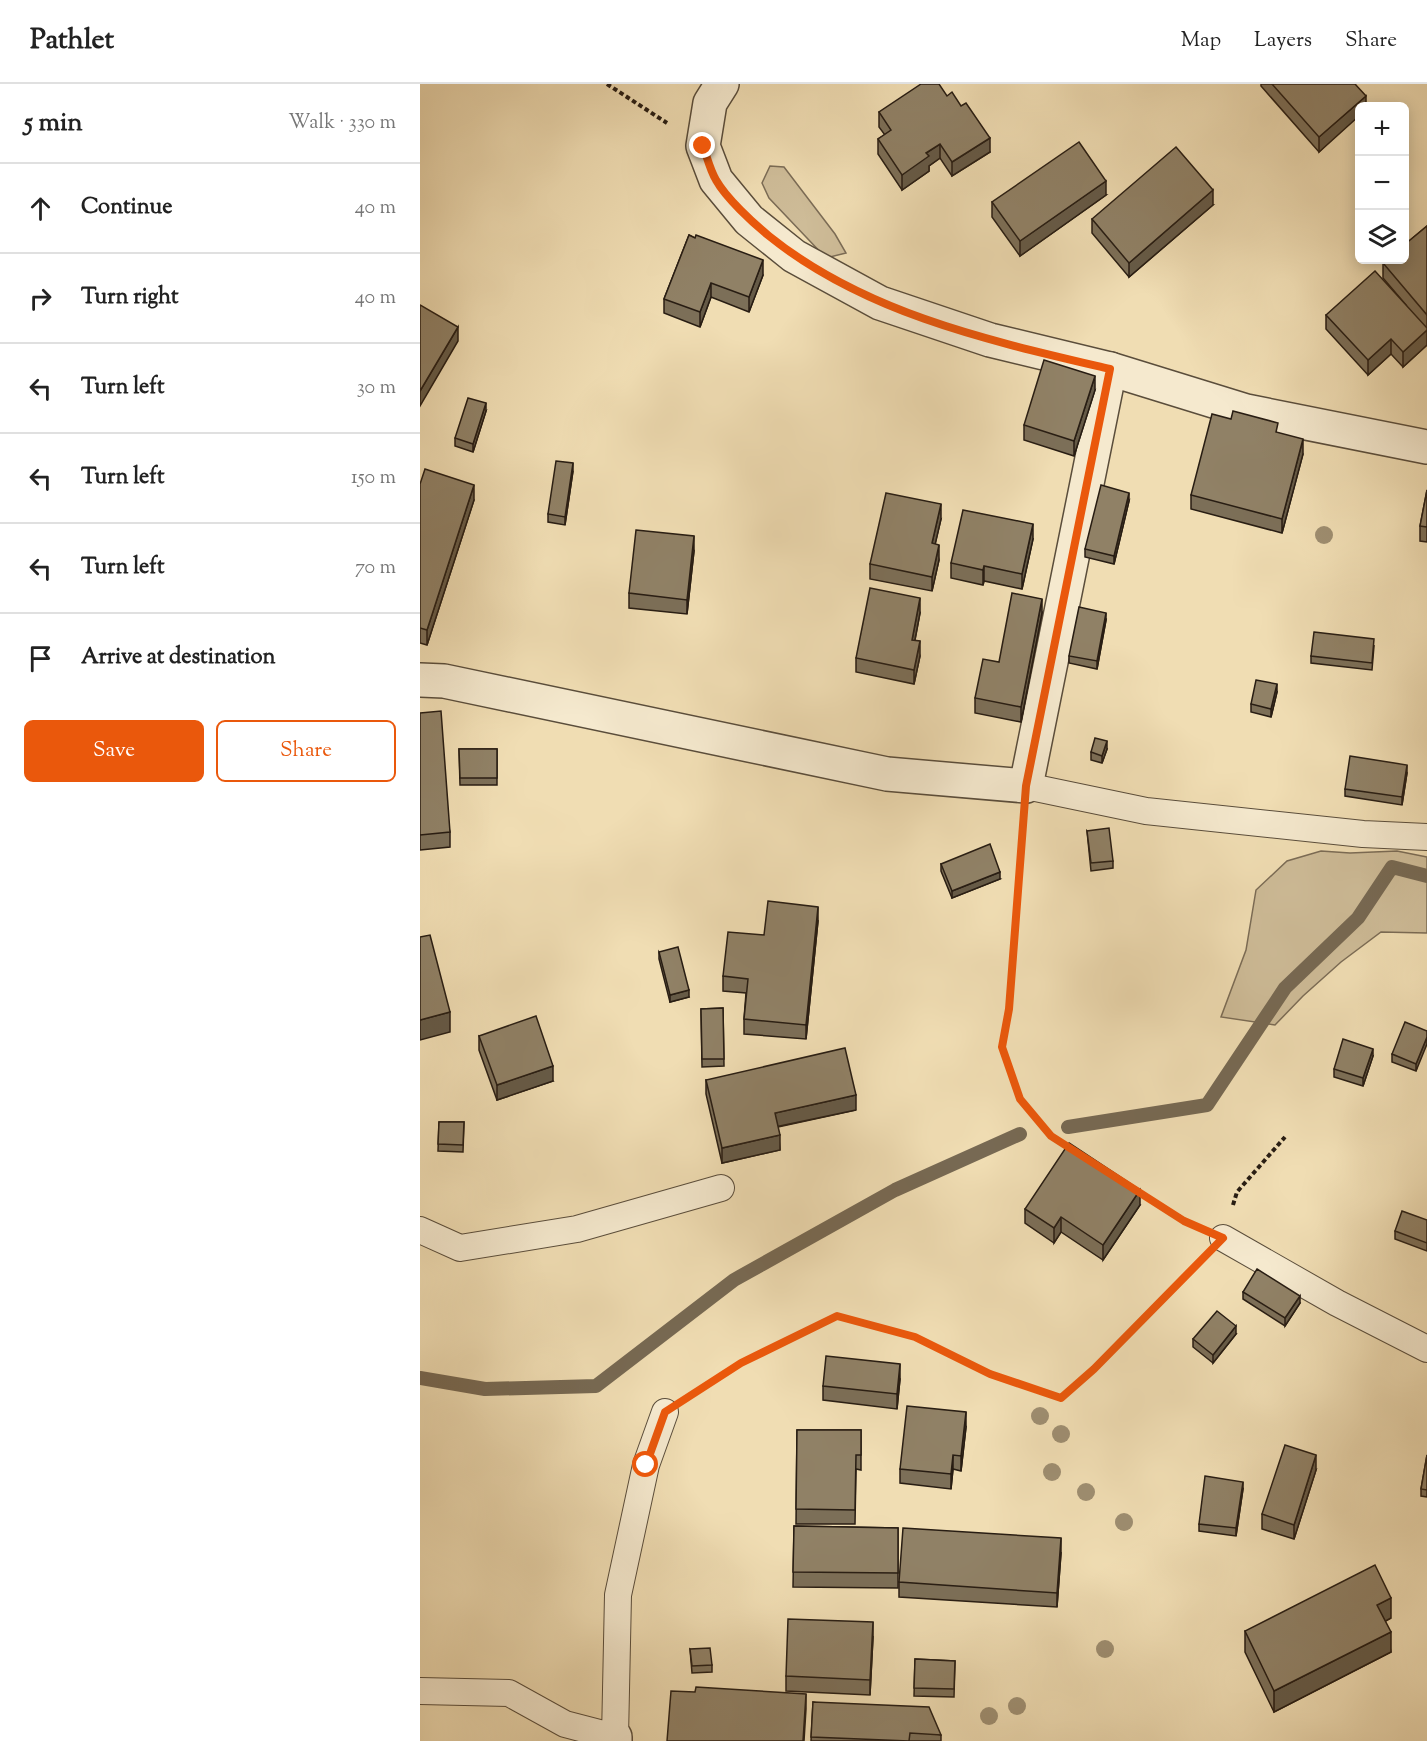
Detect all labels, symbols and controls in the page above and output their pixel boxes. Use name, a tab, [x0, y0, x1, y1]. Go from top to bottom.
text: Pathlet	[30, 21, 114, 61]
text: Map	[1181, 26, 1221, 56]
text: Layers	[1254, 26, 1312, 56]
text: Share	[1345, 26, 1397, 56]
map controls	[1355, 102, 1409, 264]
button: +	[1355, 102, 1409, 156]
text: 5 min	[24, 105, 83, 142]
text: Walk · 330 m	[288, 109, 396, 138]
route end	[689, 132, 715, 158]
button: −	[1355, 156, 1409, 210]
icon: ahead	[24, 192, 57, 225]
text: Continue	[81, 192, 172, 224]
text: 40 m	[355, 194, 396, 223]
button: layers	[1355, 210, 1409, 264]
icon: right	[24, 282, 57, 315]
text: Turn right	[81, 282, 178, 314]
text: 40 m	[355, 284, 396, 313]
icon: left	[24, 372, 57, 405]
text: Turn left	[81, 372, 164, 404]
text: 30 m	[357, 374, 396, 403]
icon: left	[24, 462, 57, 495]
text: Turn left	[81, 462, 164, 494]
text: 150 m	[351, 464, 396, 493]
icon: left	[24, 552, 57, 585]
text: Turn left	[81, 552, 164, 584]
text: 70 m	[355, 554, 396, 583]
icon: arrive	[24, 642, 57, 675]
text: Arrive at destination	[81, 642, 276, 674]
button: Save	[24, 720, 204, 782]
button: Share	[216, 720, 396, 782]
route start	[632, 1451, 658, 1477]

